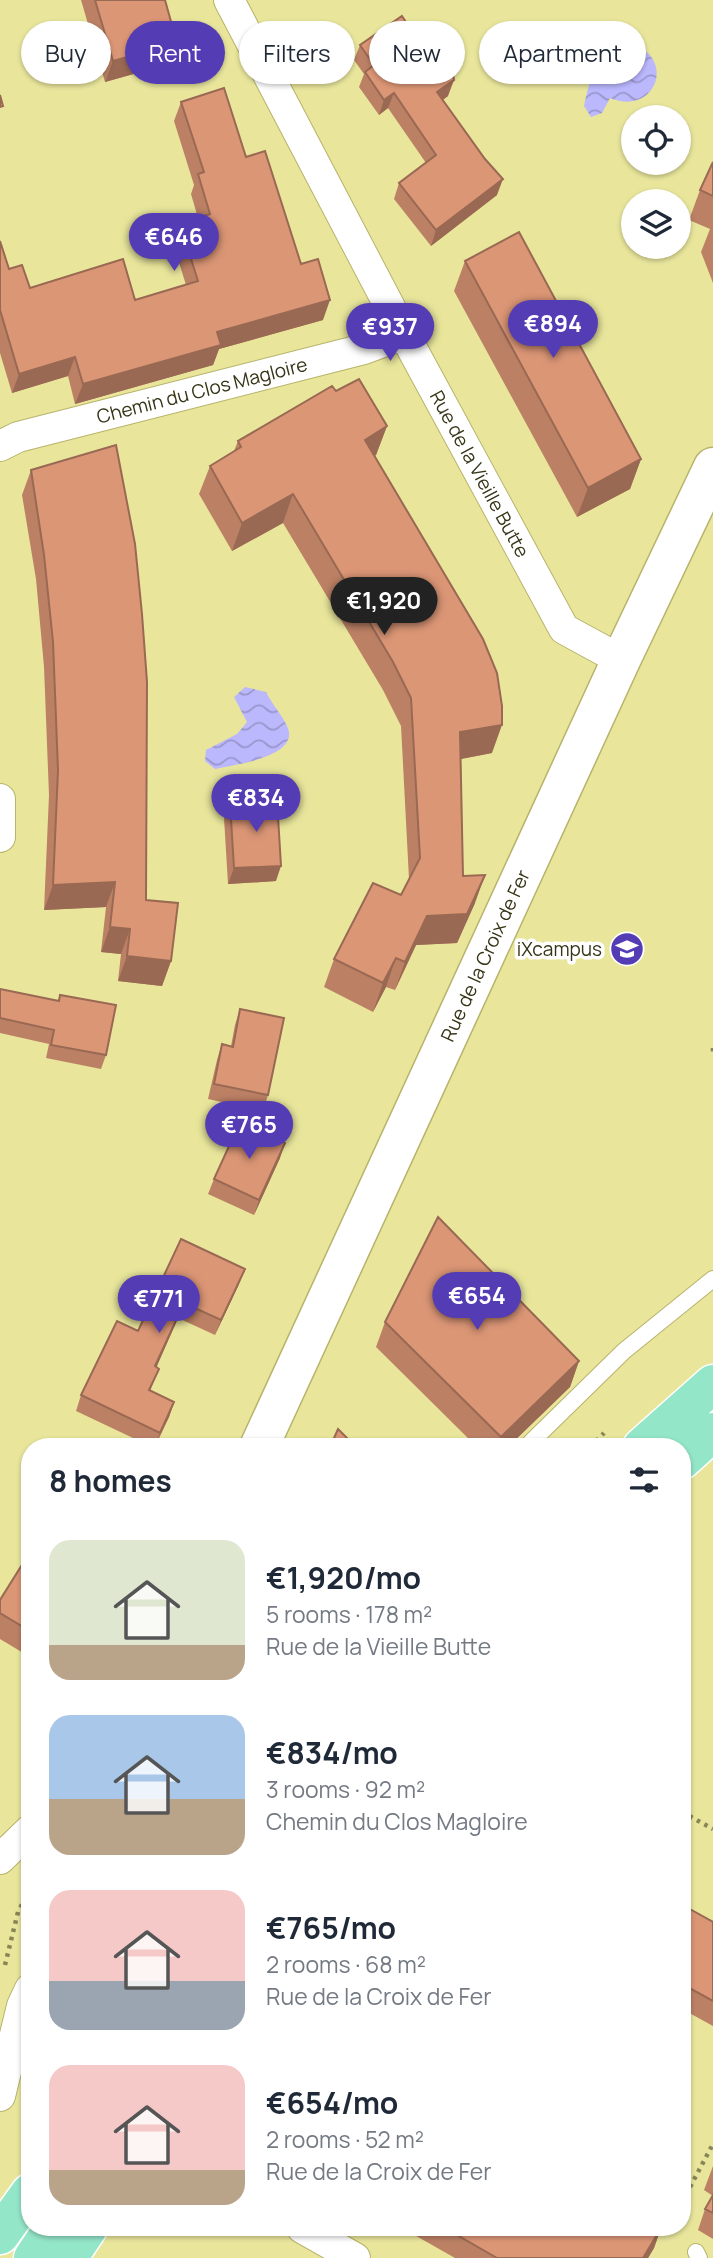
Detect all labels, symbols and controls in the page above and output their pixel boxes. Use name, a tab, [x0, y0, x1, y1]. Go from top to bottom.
chip: Buy	[21, 21, 111, 84]
chip: Rent	[125, 21, 225, 84]
chip: Filters	[239, 21, 355, 84]
chip: New	[369, 21, 465, 84]
chip: Apartment	[479, 21, 646, 84]
map controls	[621, 105, 691, 259]
button: locate	[621, 105, 691, 175]
button: layers	[621, 189, 691, 259]
pin: €646	[133, 214, 215, 273]
text: €646	[145, 220, 203, 252]
pin: €894	[512, 300, 594, 360]
pin: €937	[349, 304, 431, 363]
text: €894	[524, 307, 582, 339]
text: €937	[362, 310, 418, 342]
street label: Chemin du Clos Magloire	[94, 351, 310, 429]
street label: Rue de la Vieille Butte	[424, 386, 536, 562]
pin: €1,920	[327, 578, 441, 637]
text: €1,920	[347, 584, 421, 616]
pin: €834	[215, 774, 297, 834]
text: €834	[227, 781, 285, 813]
street label: Rue de la Croix de Fer	[434, 865, 536, 1046]
school or university icon: iXcampus	[608, 930, 646, 968]
place label: iXcampus	[517, 936, 602, 962]
pin: €765	[208, 1102, 290, 1161]
text: €765	[221, 1108, 277, 1140]
pin: €654	[436, 1272, 518, 1332]
pin: €771	[118, 1276, 200, 1335]
text: €654	[448, 1279, 506, 1311]
text: €771	[134, 1282, 184, 1314]
text: 8 homes	[49, 1460, 172, 1501]
icon: filters	[625, 1461, 663, 1499]
text: €1,920/mo	[266, 1557, 421, 1598]
icon: home	[105, 1568, 189, 1652]
text: 5 rooms · 178 m²	[266, 1598, 432, 1630]
text: Rue de la Vieille Butte	[266, 1630, 491, 1662]
text: €834/mo	[266, 1732, 398, 1773]
icon: home	[105, 1743, 189, 1827]
text: 3 rooms · 92 m²	[266, 1773, 425, 1805]
text: Chemin du Clos Magloire	[266, 1805, 528, 1837]
text: €765/mo	[266, 1907, 396, 1948]
icon: home	[105, 1918, 189, 2002]
text: 2 rooms · 68 m²	[266, 1948, 426, 1980]
text: Rue de la Croix de Fer	[266, 1980, 491, 2012]
text: €654/mo	[266, 2082, 398, 2123]
icon: home	[105, 2093, 189, 2177]
text: 2 rooms · 52 m²	[266, 2123, 424, 2155]
text: Rue de la Croix de Fer	[266, 2155, 491, 2187]

